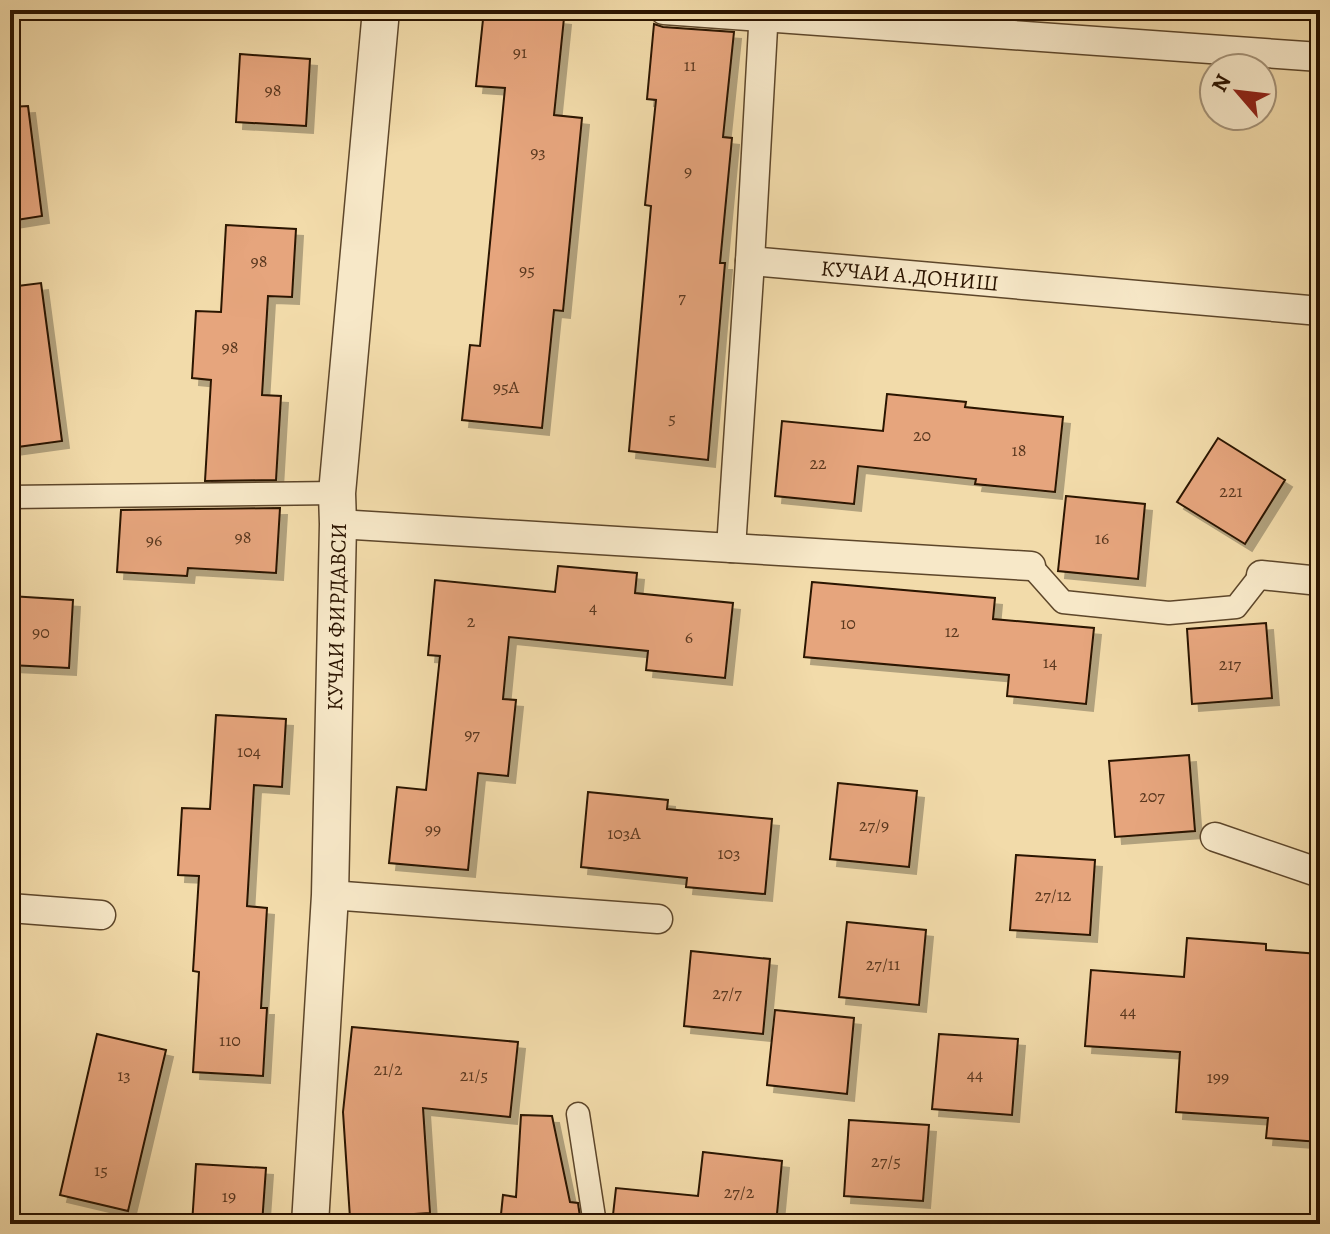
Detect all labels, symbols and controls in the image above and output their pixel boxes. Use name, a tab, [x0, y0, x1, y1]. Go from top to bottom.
house number: 91	[513, 40, 527, 64]
north arrow	[1198, 52, 1278, 132]
house number: 11	[684, 53, 696, 77]
text: N	[1204, 69, 1238, 97]
house number: 98	[265, 78, 281, 102]
house number: 93	[530, 140, 546, 164]
house number: 9	[684, 159, 692, 183]
house number: 98	[251, 249, 267, 273]
street label: КУЧАИ А.ДОНИШ	[819, 253, 1000, 299]
house number: 95	[519, 258, 535, 282]
house number: 7	[678, 285, 686, 309]
house number: 98	[222, 335, 238, 359]
house number: 95А	[493, 375, 520, 399]
house number: 5	[668, 406, 676, 430]
house number: 20	[913, 423, 931, 447]
house number: 18	[1012, 438, 1026, 462]
house number: 22	[809, 451, 827, 475]
house number: 221	[1219, 479, 1243, 503]
street label: КУЧАИ ФИРДАВСИ	[320, 522, 354, 711]
house number: 98	[235, 525, 251, 549]
house number: 16	[1095, 526, 1109, 550]
house number: 96	[146, 528, 162, 552]
house number: 4	[589, 595, 597, 619]
house number: 2	[467, 609, 476, 633]
house number: 10	[840, 611, 856, 635]
house number: 12	[945, 619, 960, 643]
house number: 90	[32, 620, 50, 644]
house number: 6	[685, 625, 693, 649]
house number: 14	[1043, 650, 1057, 674]
house number: 217	[1219, 652, 1242, 676]
house number: 97	[464, 722, 480, 746]
house number: 104	[237, 739, 261, 763]
house number: 207	[1139, 784, 1165, 808]
house number: 27/9	[859, 813, 889, 837]
house number: 99	[425, 817, 441, 841]
house number: 103А	[607, 821, 641, 845]
house number: 103	[717, 841, 741, 865]
house number: 27/12	[1035, 883, 1072, 907]
house number: 27/11	[866, 952, 900, 976]
house number: 27/7	[712, 981, 742, 1005]
house number: 44	[1120, 999, 1136, 1023]
house number: 110	[219, 1028, 241, 1052]
house number: 21/2	[373, 1057, 403, 1081]
house number: 44	[967, 1062, 983, 1086]
house number: 13	[117, 1063, 131, 1087]
house number: 21/5	[460, 1063, 488, 1087]
house number: 199	[1207, 1065, 1229, 1089]
house number: 27/5	[871, 1149, 901, 1173]
house number: 15	[94, 1158, 108, 1182]
house number: 27/2	[724, 1180, 755, 1204]
house number: 19	[222, 1184, 236, 1208]

